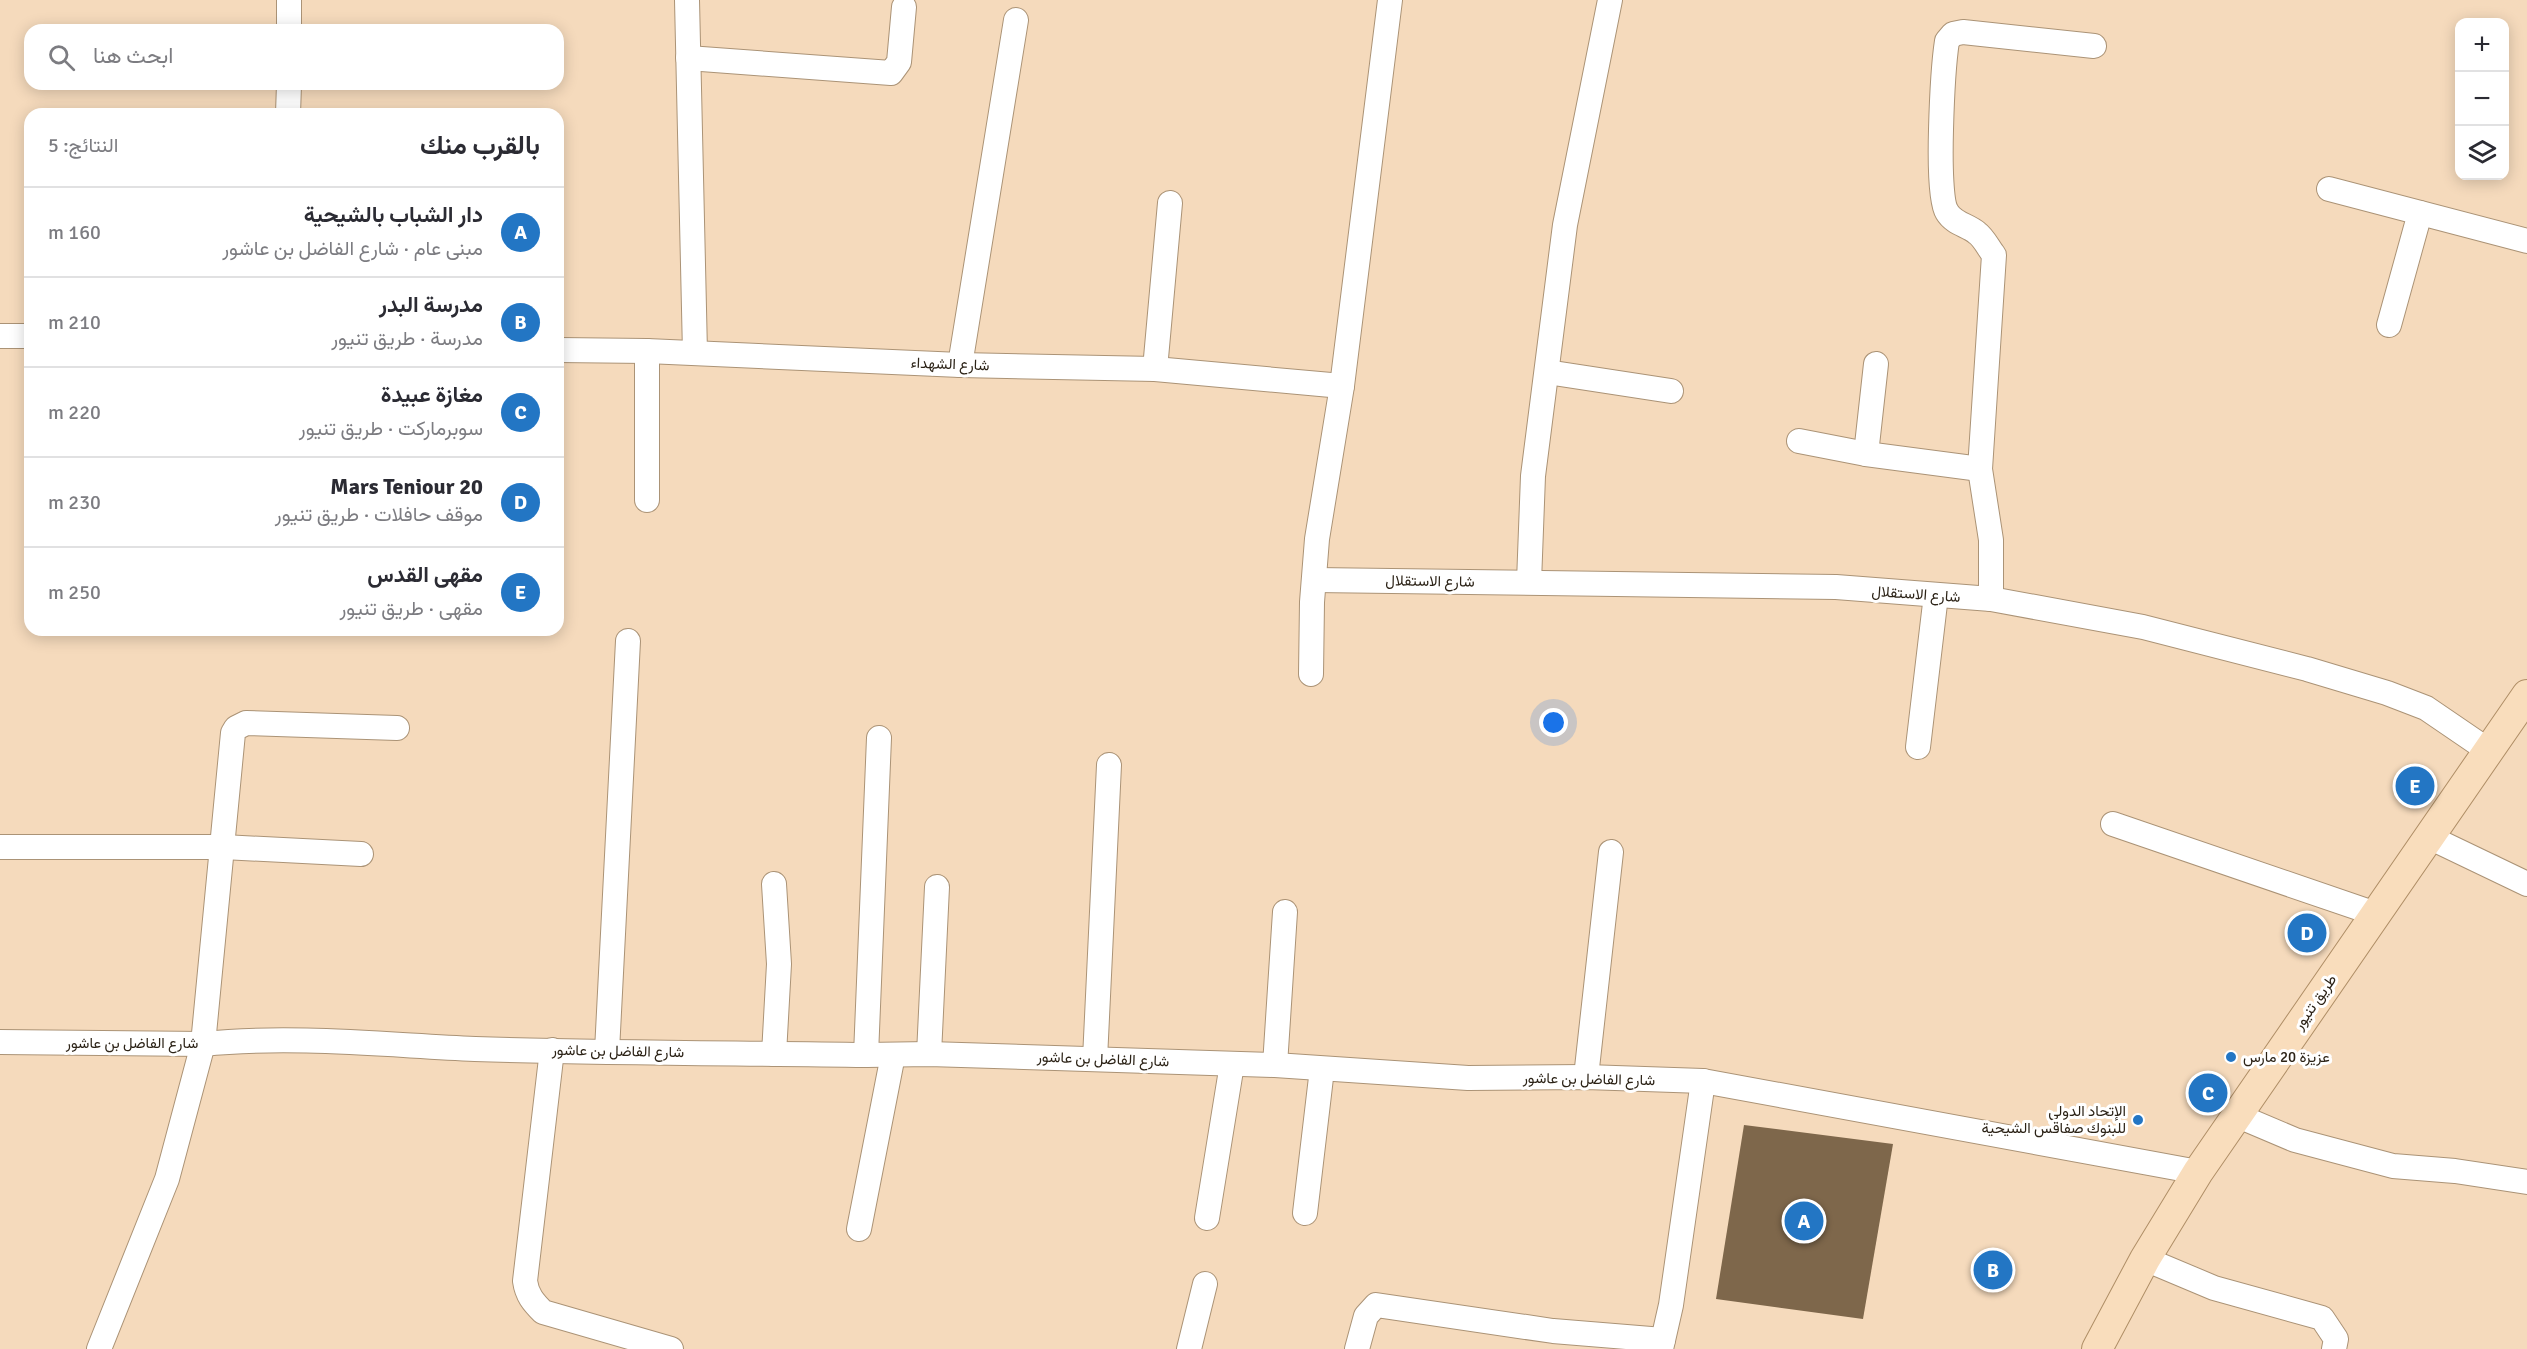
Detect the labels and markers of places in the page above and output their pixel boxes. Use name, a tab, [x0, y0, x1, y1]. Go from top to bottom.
pin: E	[2396, 764, 2434, 808]
pin: D	[2288, 910, 2326, 956]
place label: عزيزة 20 مارس	[2243, 1048, 2330, 1067]
marker: عزيزة 20 مارس	[2224, 1050, 2238, 1064]
pin: C	[2188, 1070, 2228, 1116]
place label: الإتحاد الدولي للبنوك صفاقس الشيحية	[1981, 1102, 2126, 1138]
marker: الإتحاد الدولي للبنوك صفاقس الشيحية	[2131, 1113, 2145, 1127]
pin: A	[1784, 1198, 1824, 1244]
pin: B	[1974, 1248, 2012, 1292]

